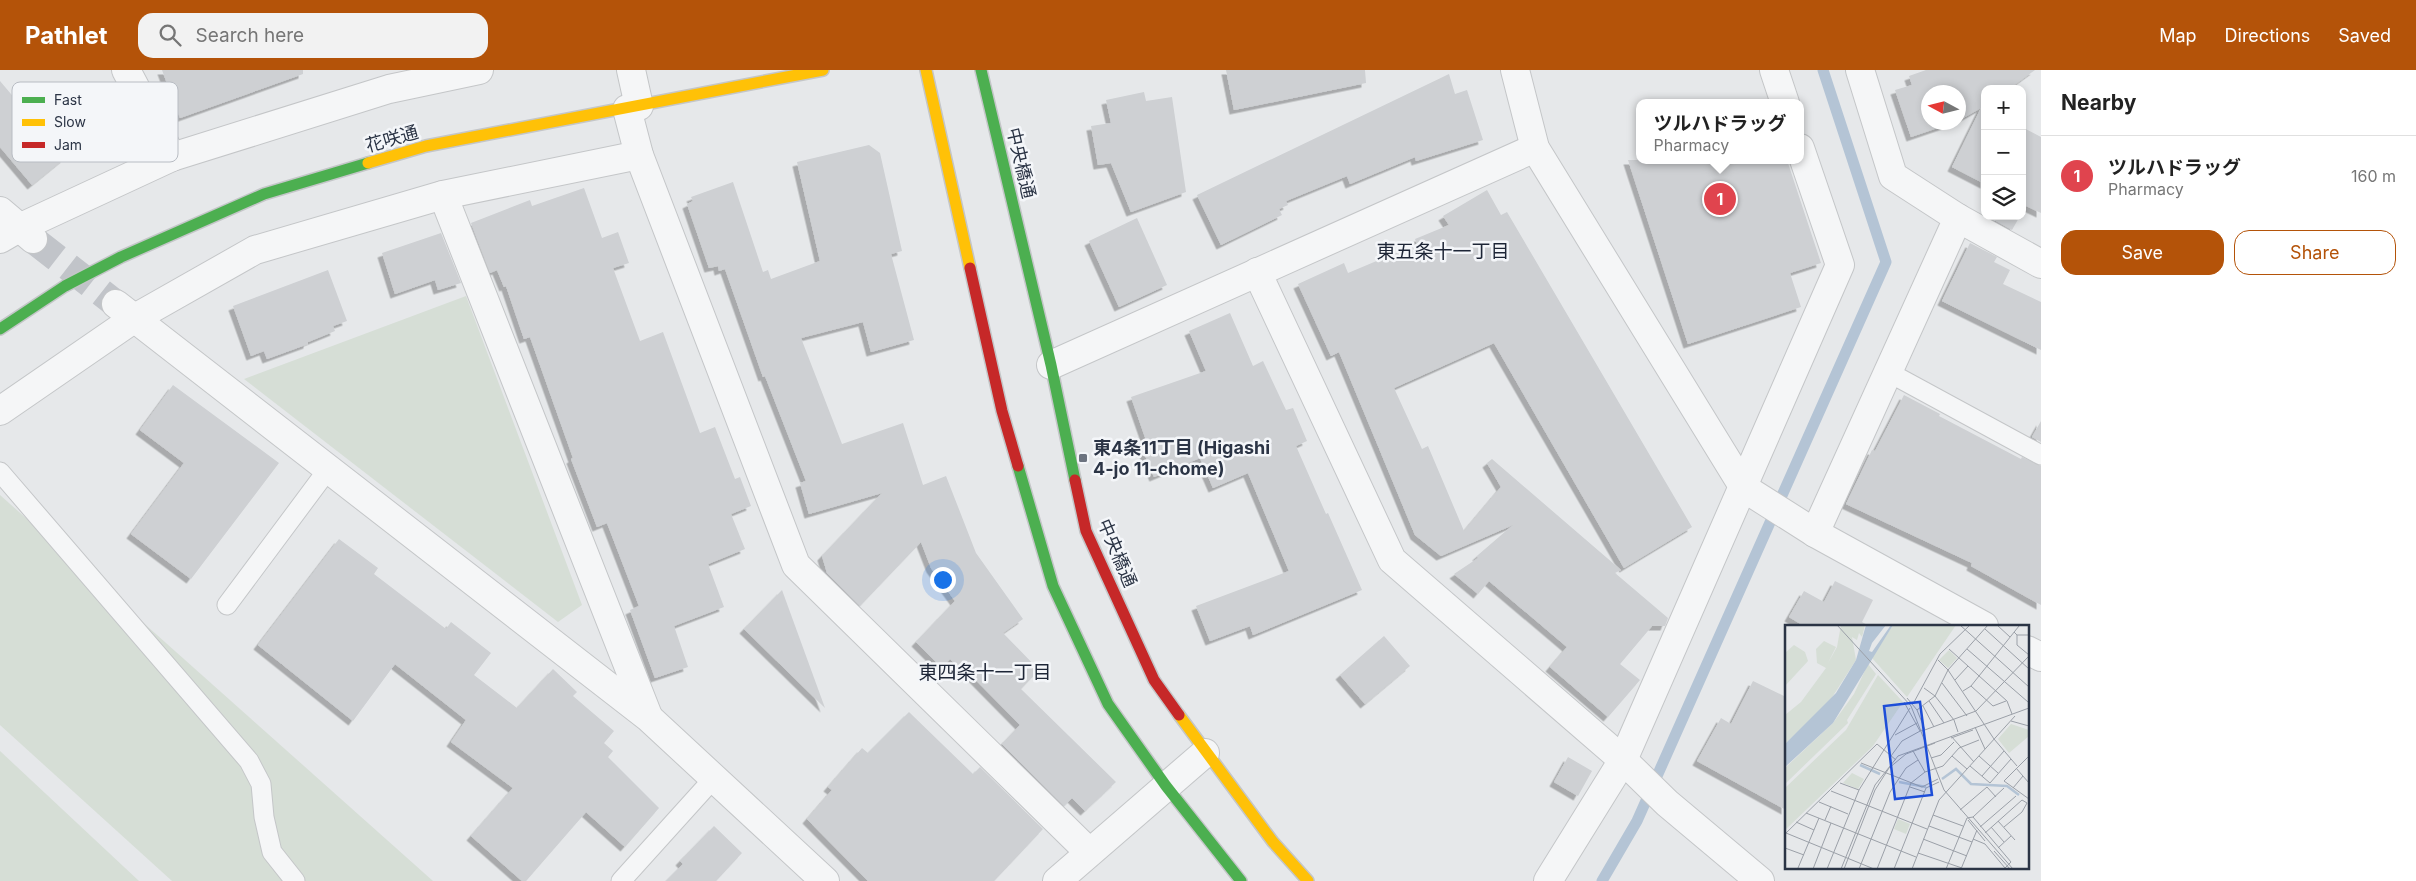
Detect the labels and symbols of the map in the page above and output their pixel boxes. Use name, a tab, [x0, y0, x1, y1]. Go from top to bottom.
legend	[12, 82, 178, 162]
north arrow	[1921, 85, 1966, 130]
text: Fast	[54, 91, 82, 108]
text: Slow	[54, 113, 86, 130]
street label: 花咲通	[363, 121, 421, 156]
street label: 中央橋通	[1003, 125, 1040, 200]
text: Jam	[54, 136, 82, 153]
pin: 1	[1704, 180, 1736, 218]
district label: 東五条十一丁目	[1376, 240, 1510, 263]
place label: 東4条11丁目 (Higashi 4-jo 11-chome)	[1093, 437, 1270, 479]
marker: 東4条11丁目 (Higashi 4-jo 11-chome)	[1077, 452, 1089, 464]
street label: 中央橋通	[1094, 516, 1141, 590]
your location	[930, 567, 956, 593]
inset map	[1785, 625, 2028, 868]
district label: 東四条十一丁目	[918, 661, 1052, 684]

